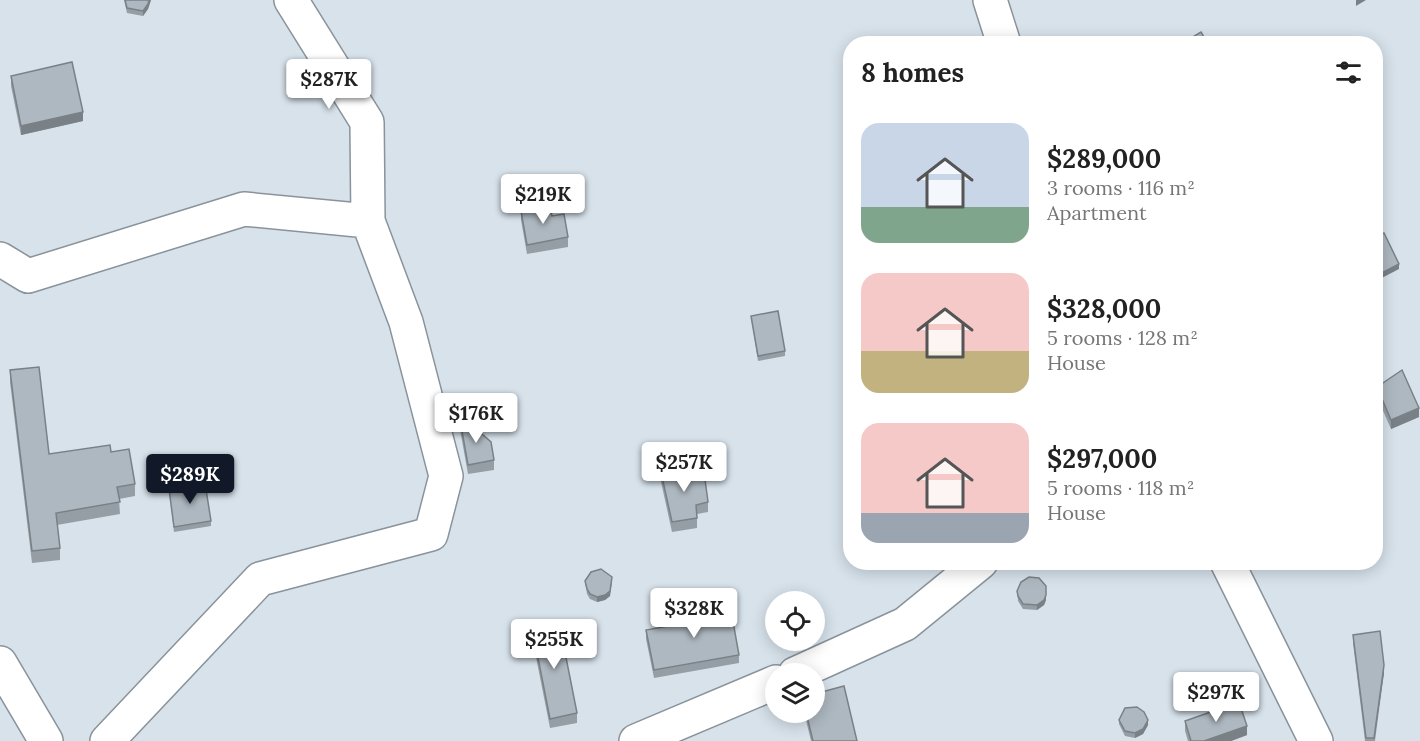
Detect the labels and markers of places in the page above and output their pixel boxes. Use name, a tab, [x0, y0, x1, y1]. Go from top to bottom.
pin: $287K	[287, 59, 371, 110]
pin: $219K	[501, 174, 585, 225]
pin: $176K	[434, 393, 518, 444]
pin: $257K	[642, 442, 726, 493]
pin: $289K	[148, 454, 232, 505]
pin: $328K	[652, 588, 736, 639]
pin: $255K	[512, 619, 596, 670]
pin: $297K	[1174, 672, 1258, 723]

